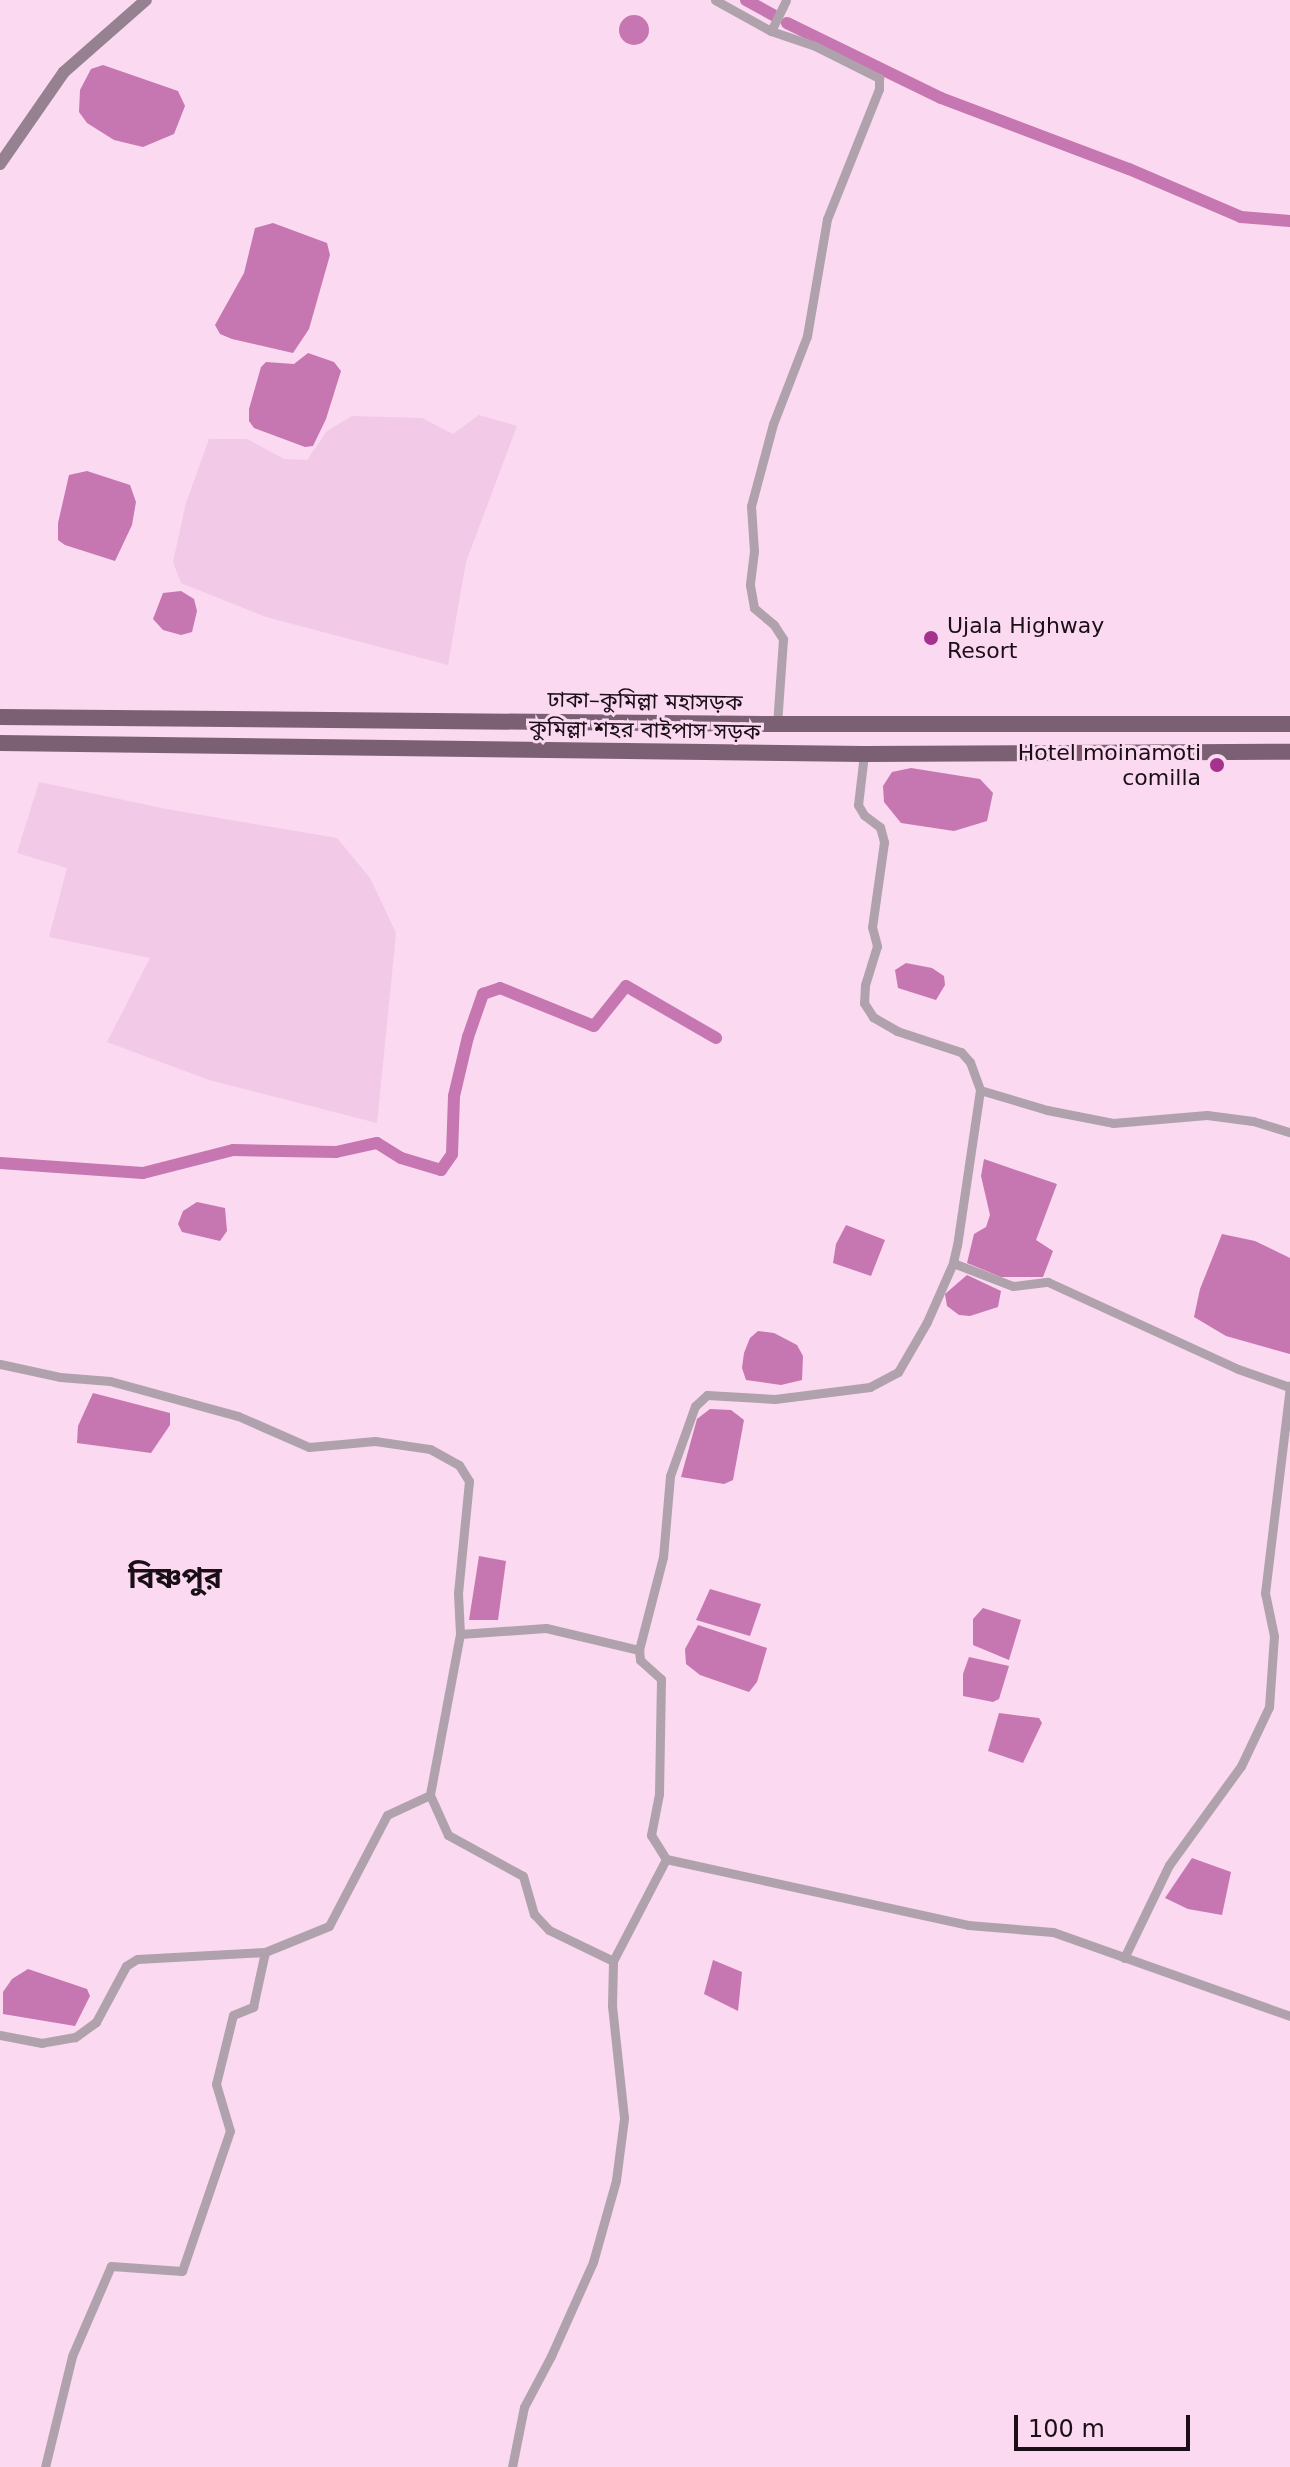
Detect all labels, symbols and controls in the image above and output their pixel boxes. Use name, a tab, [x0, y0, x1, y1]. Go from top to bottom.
place label: Ujala Highway Resort	[947, 612, 1104, 664]
marker: Ujala Highway Resort	[922, 629, 940, 647]
street label: ঢাকা–কুমিল্লা মহাসড়ক	[547, 686, 743, 716]
street label: কুমিল্লা শহর বাইপাস সড়ক	[529, 715, 761, 745]
place label: Hotel moinamoti comilla	[1018, 739, 1201, 790]
marker: Hotel moinamoti comilla	[1208, 756, 1226, 774]
district label: বিষ্ণপুর	[128, 1560, 222, 1596]
scale bar	[1018, 2399, 1194, 2449]
text: 100 m	[1028, 2415, 1105, 2443]

